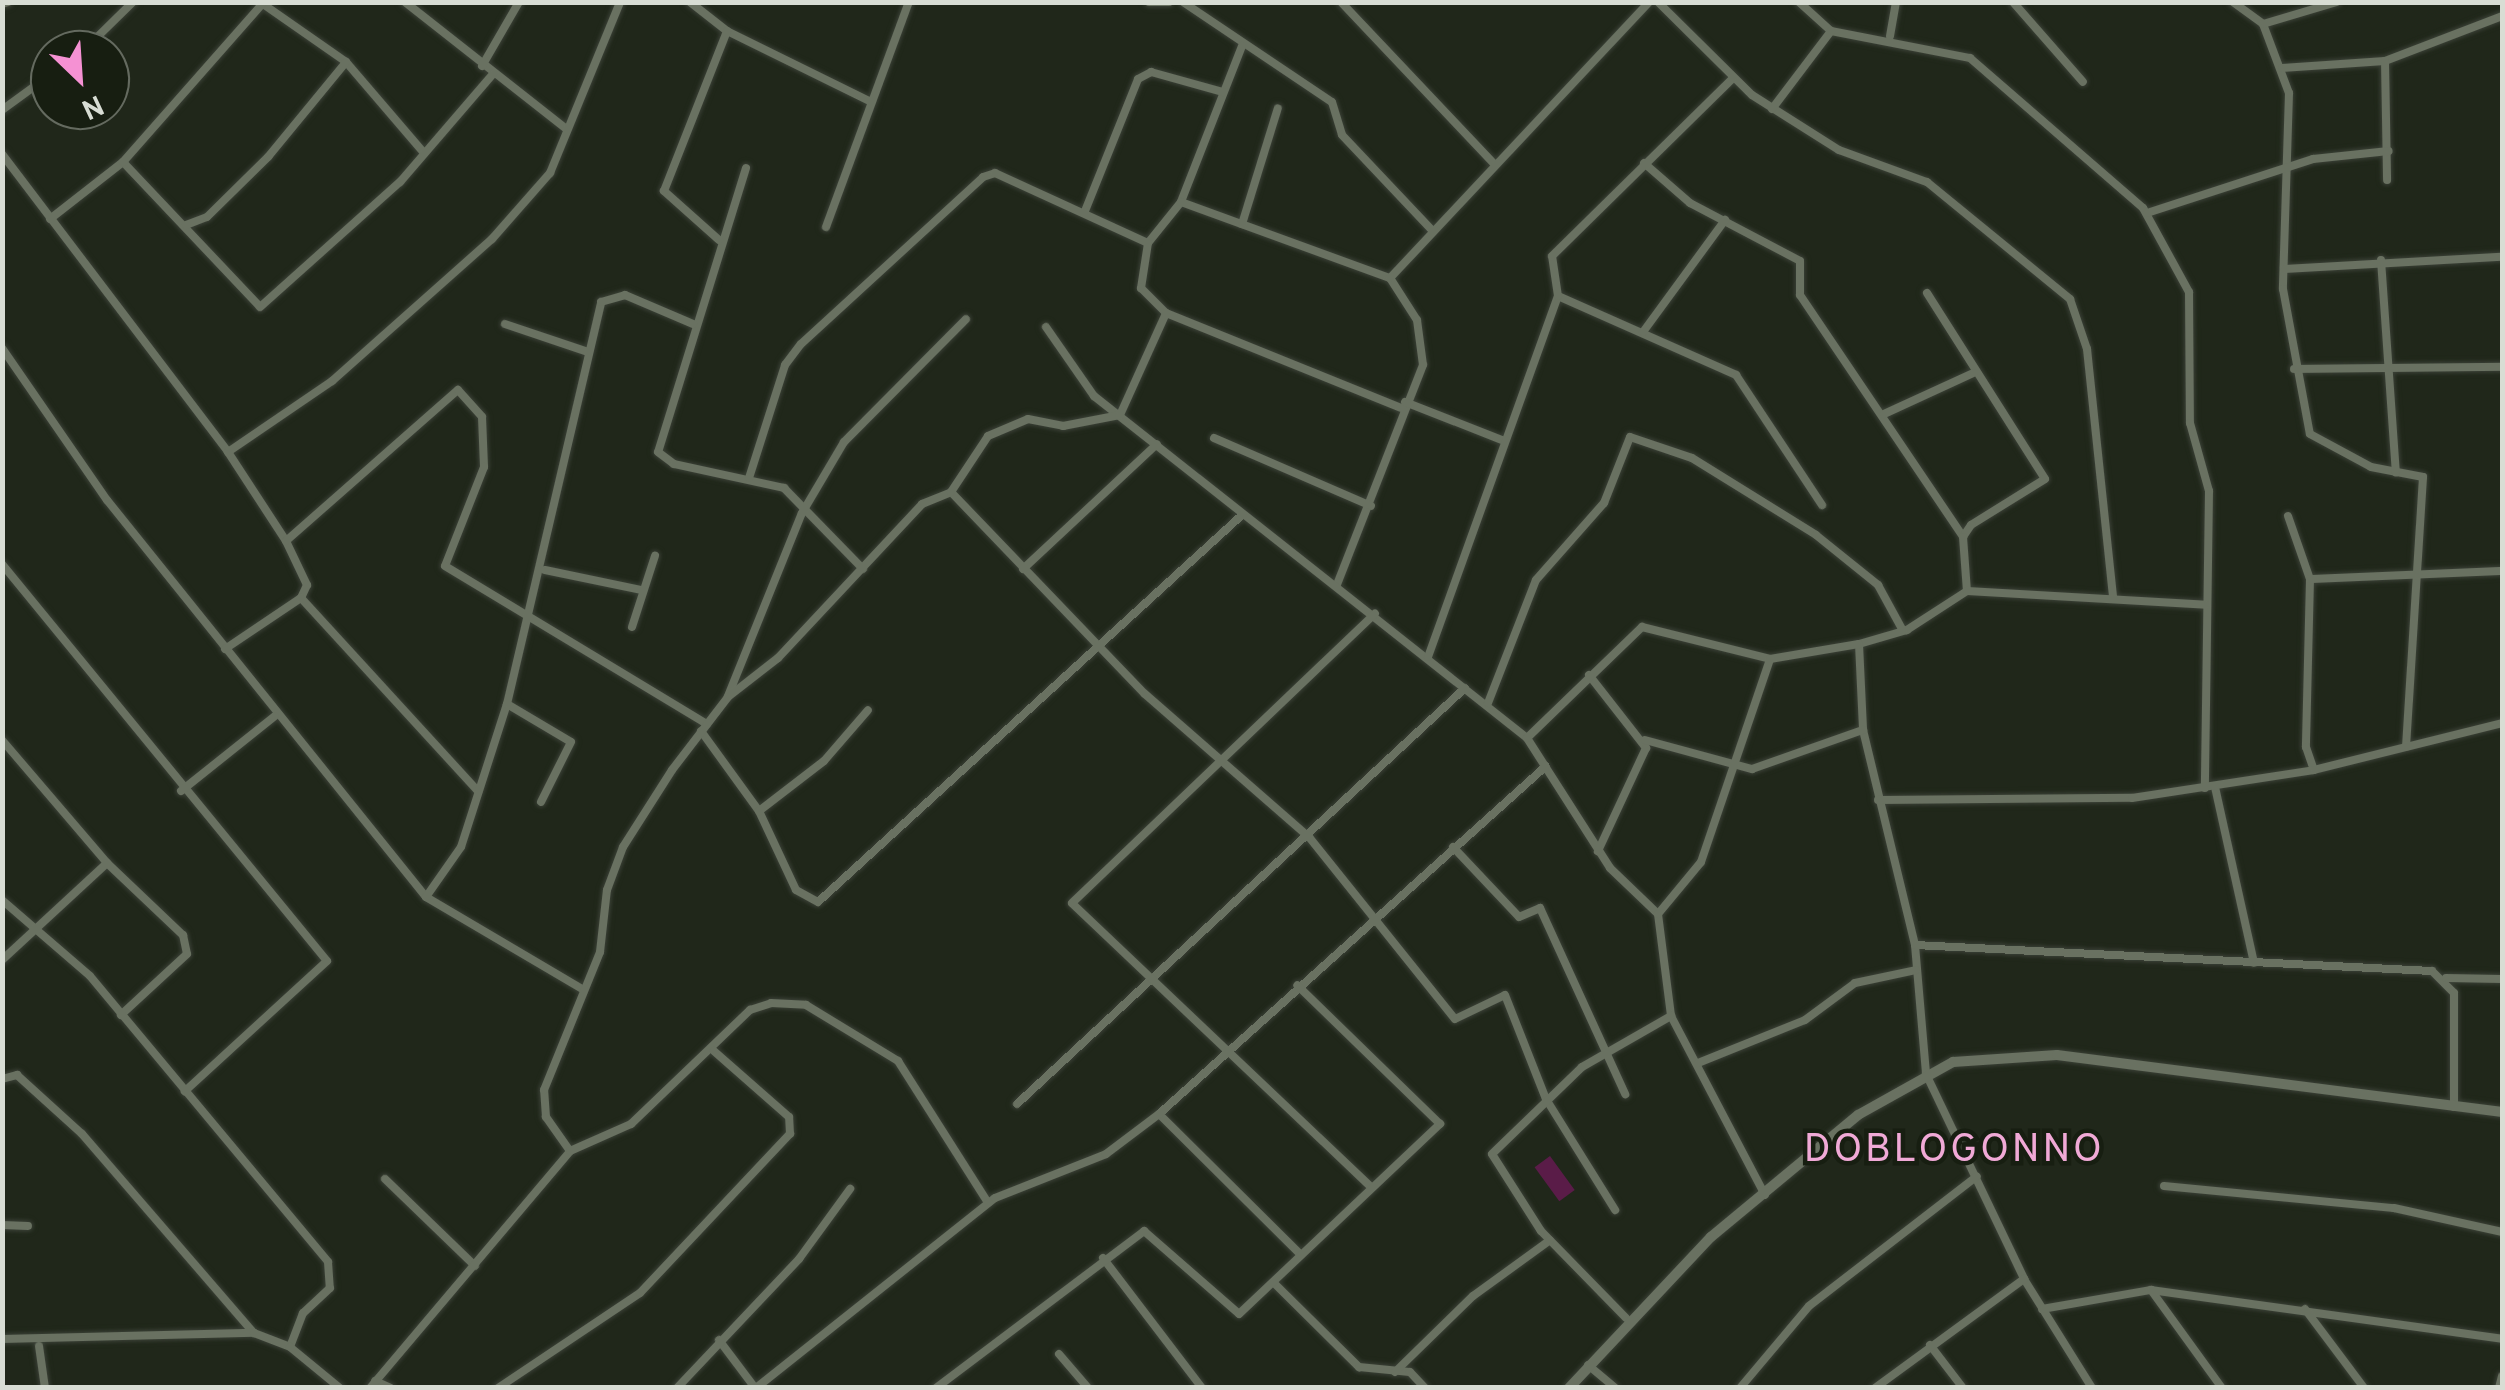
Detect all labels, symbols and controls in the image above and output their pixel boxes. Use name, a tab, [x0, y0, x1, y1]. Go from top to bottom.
north arrow	[30, 30, 130, 130]
text: N	[75, 85, 109, 126]
district label: DOBLOGONNO	[1804, 1127, 2104, 1175]

